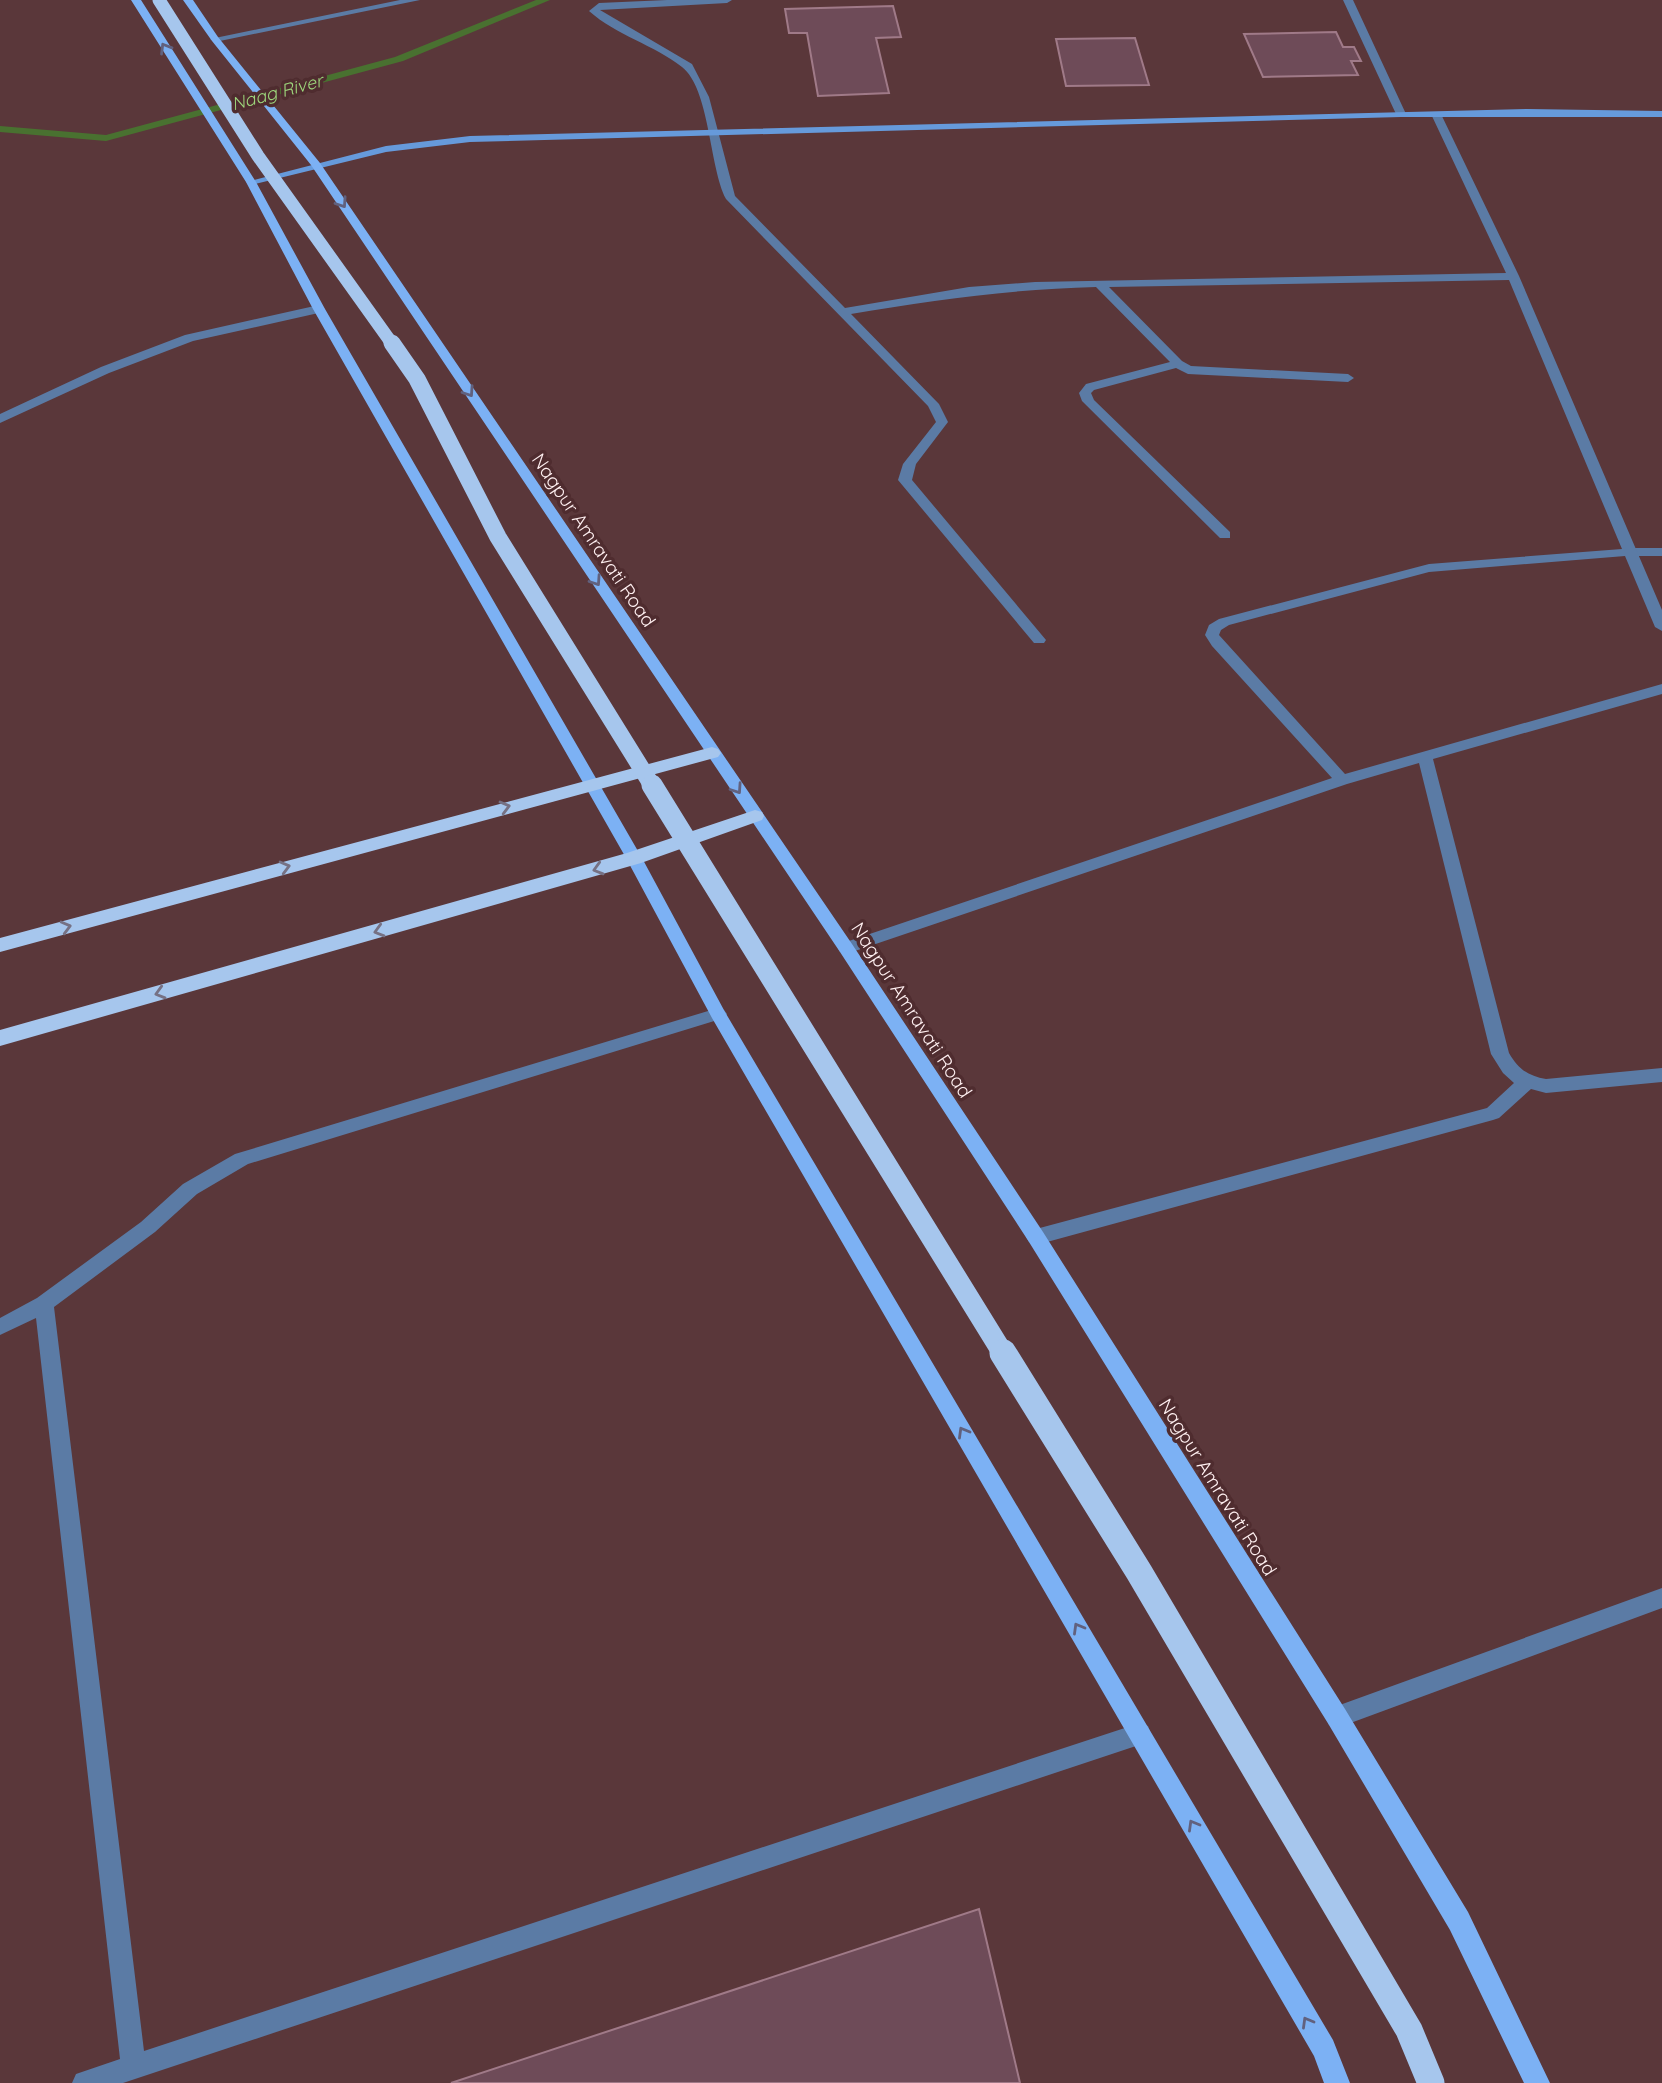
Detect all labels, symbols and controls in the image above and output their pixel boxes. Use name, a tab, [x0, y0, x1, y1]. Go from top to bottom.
one-way arrow	[161, 42, 174, 55]
water label: Naag River	[229, 68, 327, 115]
one-way arrow	[334, 195, 346, 208]
one-way arrow	[461, 384, 473, 397]
street label: Nagpur Amravati Road	[527, 449, 661, 631]
one-way arrow	[588, 573, 601, 586]
one-way arrow	[729, 782, 742, 795]
one-way arrow	[499, 801, 511, 815]
one-way arrow	[592, 860, 604, 875]
one-way arrow	[279, 861, 291, 875]
street label: Nagpur Amravati Road	[846, 918, 978, 1102]
one-way arrow	[60, 921, 72, 936]
one-way arrow	[373, 922, 385, 937]
one-way arrow	[154, 985, 166, 999]
street label: Nagpur Amravati Road	[1154, 1394, 1282, 1580]
one-way arrow	[958, 1427, 971, 1440]
one-way arrow	[1074, 1623, 1087, 1636]
one-way arrow	[1188, 1819, 1201, 1832]
one-way arrow	[1303, 2016, 1316, 2029]

